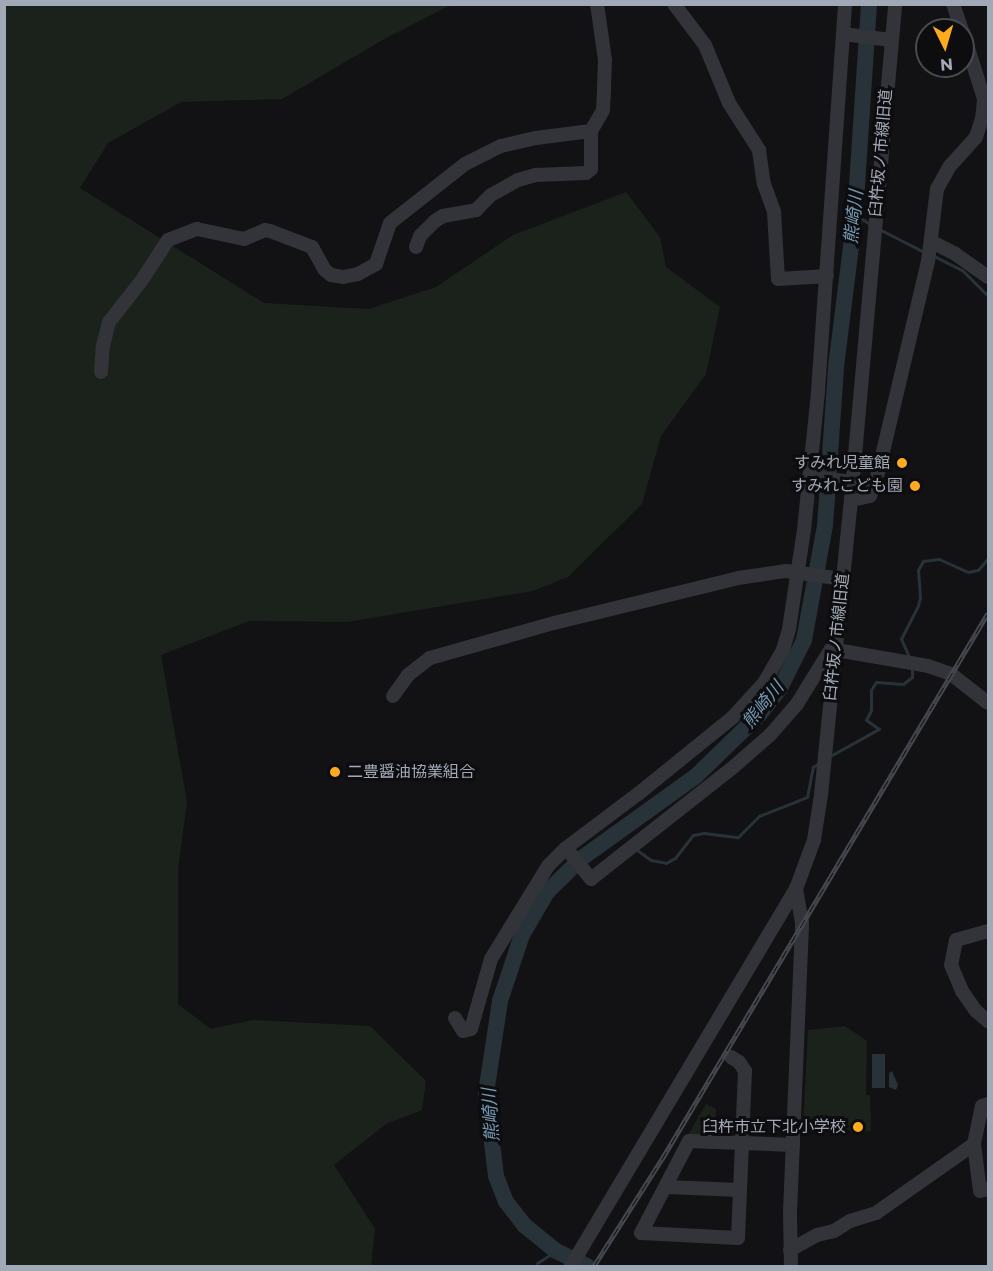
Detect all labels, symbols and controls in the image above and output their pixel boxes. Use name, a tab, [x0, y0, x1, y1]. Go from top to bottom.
north arrow	[915, 18, 975, 78]
text: N	[939, 54, 954, 74]
street label: 臼杵坂ノ市線旧道	[866, 88, 896, 218]
water label: 熊崎川	[840, 189, 868, 245]
place label: すみれ児童館	[794, 453, 890, 473]
marker: すみれ児童館	[895, 456, 909, 470]
place label: すみれこども園	[791, 476, 903, 496]
marker: すみれこども園	[908, 479, 922, 493]
street label: 臼杵坂ノ市線旧道	[821, 572, 853, 702]
water label: 熊崎川	[738, 677, 788, 733]
place label: 二豊醤油協業組合	[347, 762, 475, 782]
marker: 二豊醤油協業組合	[328, 765, 342, 779]
water label: 熊崎川	[478, 1087, 504, 1143]
place label: 臼杵市立下北小学校	[702, 1117, 846, 1137]
marker: 臼杵市立下北小学校	[851, 1120, 865, 1134]

